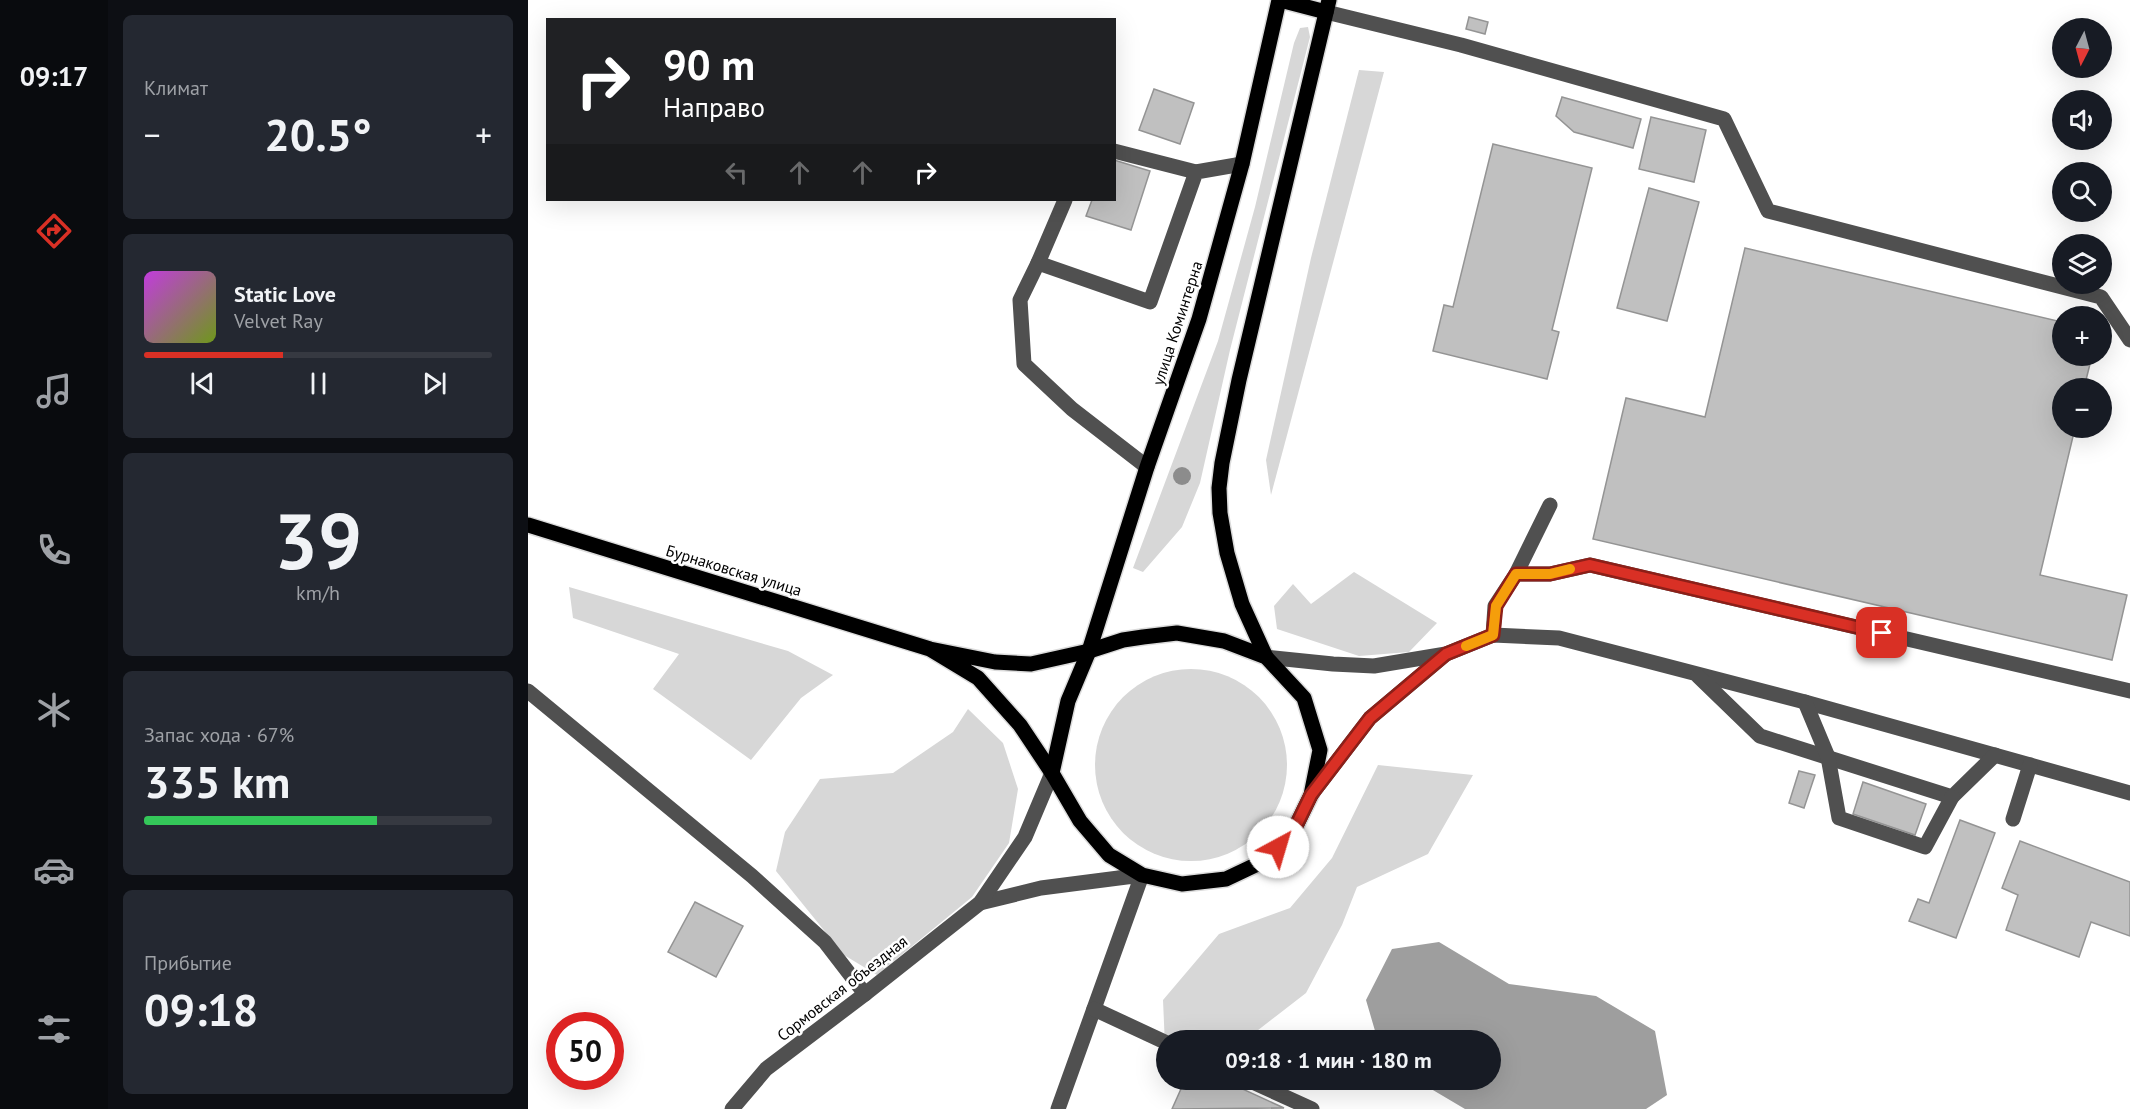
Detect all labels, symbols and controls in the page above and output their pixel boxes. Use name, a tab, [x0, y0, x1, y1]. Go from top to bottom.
north arrow	[2052, 18, 2112, 78]
map controls	[2052, 18, 2112, 438]
text: 90 m	[663, 37, 755, 92]
icon: right	[564, 42, 642, 120]
text: 09:17	[20, 59, 88, 93]
text: Климат	[144, 75, 208, 101]
text: Направо	[663, 90, 765, 124]
button: sound	[2052, 90, 2112, 150]
text: 20.5°	[264, 105, 372, 163]
text: −	[144, 113, 161, 156]
text: +	[475, 113, 492, 156]
icon: left	[720, 156, 753, 189]
icon: ahead	[783, 156, 816, 189]
icon: ahead	[846, 156, 879, 189]
icon: right	[909, 156, 942, 189]
button: search	[2052, 162, 2112, 222]
icon: directions	[33, 210, 75, 252]
button: layers	[2052, 234, 2112, 294]
street label: улица Коминтерна	[1147, 258, 1207, 388]
text: Static Love	[234, 280, 336, 308]
button: +	[2052, 306, 2112, 366]
text: Velvet Ray	[234, 308, 323, 334]
icon: previous	[186, 367, 219, 400]
icon: pause	[302, 367, 335, 400]
icon: next	[418, 367, 451, 400]
icon: music	[33, 370, 75, 412]
button: −	[2052, 378, 2112, 438]
text: 39	[274, 490, 362, 591]
icon: phone	[33, 529, 75, 571]
street label: Бурнаковская улица	[664, 540, 804, 600]
text: km/h	[296, 580, 340, 606]
pin	[1856, 607, 1907, 658]
icon: arrive	[1865, 616, 1898, 649]
icon: climate	[33, 689, 75, 731]
text: Запас хода · 67%	[144, 722, 294, 748]
text: 335 km	[144, 752, 290, 810]
position arrow	[1246, 815, 1310, 879]
icon: car	[33, 849, 75, 891]
street label: Сормовская объездная	[773, 931, 911, 1045]
text: Прибытие	[144, 950, 232, 976]
text: 09:18	[144, 980, 258, 1038]
icon: filters	[33, 1008, 75, 1050]
speed limit sign: 50	[546, 1012, 624, 1090]
text: 09:18 · 1 мин · 180 m	[1225, 1046, 1432, 1074]

